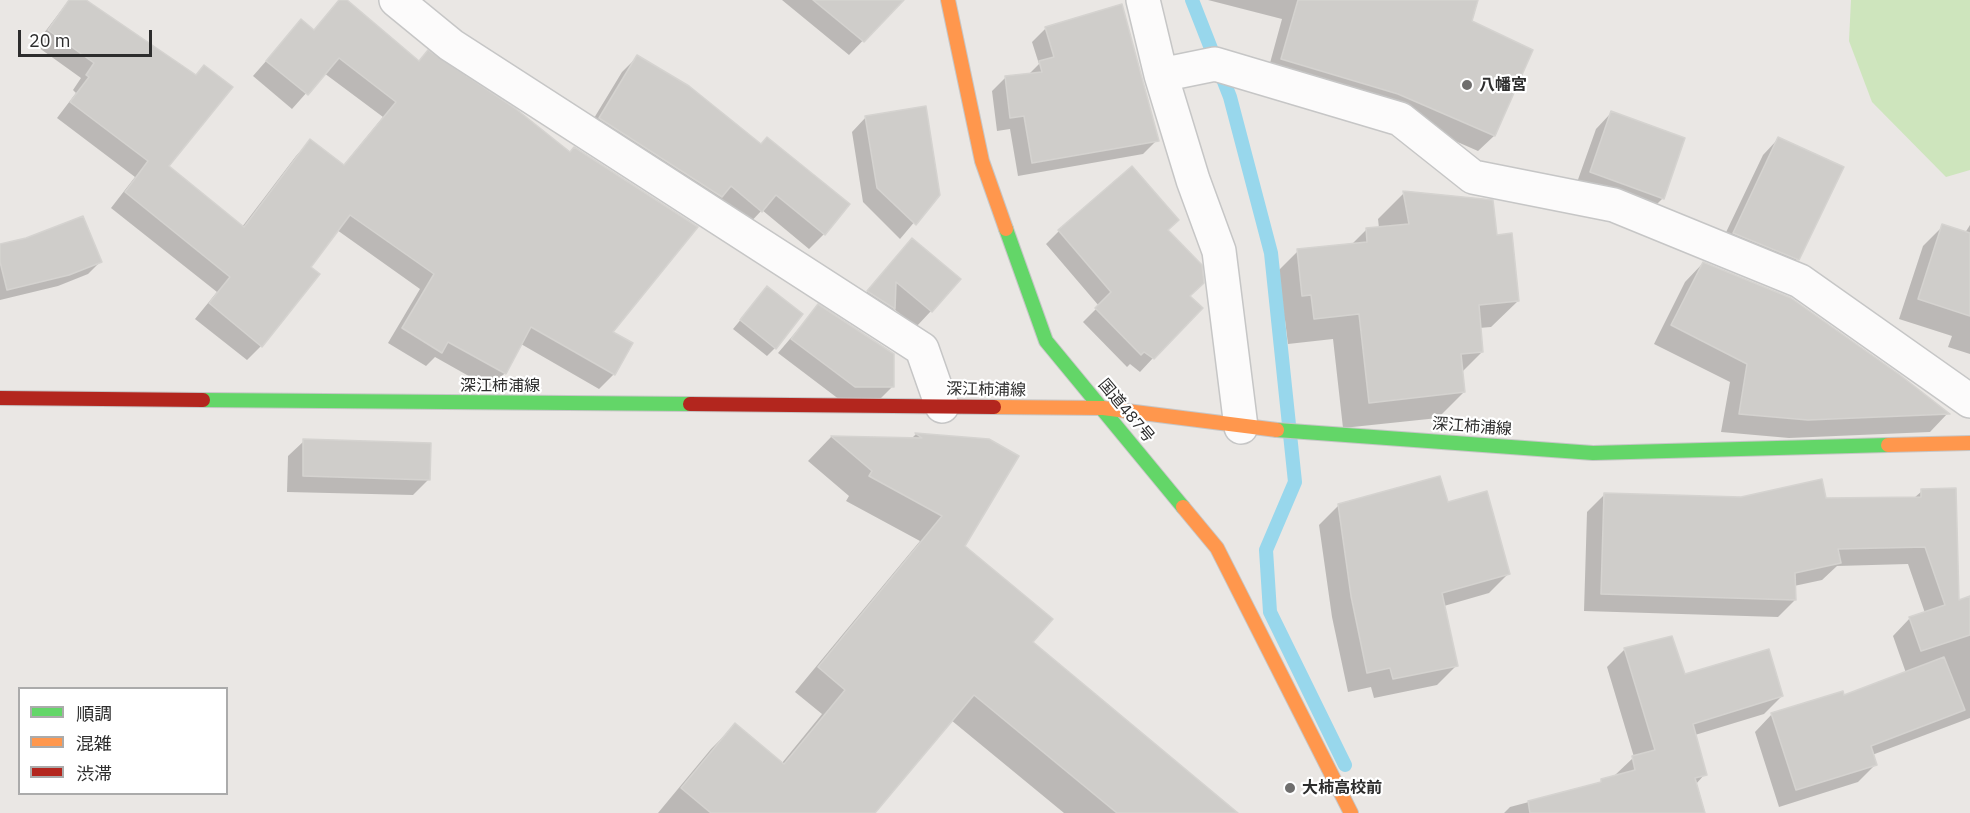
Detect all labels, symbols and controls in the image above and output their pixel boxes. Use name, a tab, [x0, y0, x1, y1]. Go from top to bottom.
scale bar	[21, 18, 154, 56]
text: 20 m	[29, 29, 71, 52]
place label: 八幡宮	[1479, 75, 1527, 95]
marker: 八幡宮	[1460, 78, 1474, 92]
street label: 国道487号	[1094, 375, 1158, 447]
street label: 深江柿浦線	[460, 376, 540, 396]
street label: 深江柿浦線	[946, 380, 1026, 400]
street label: 深江柿浦線	[1431, 415, 1513, 439]
legend	[18, 687, 228, 795]
text: 順調	[76, 702, 112, 725]
text: 混雑	[76, 732, 112, 755]
text: 渋滞	[76, 762, 112, 785]
place label: 大柿高校前	[1302, 778, 1382, 798]
marker: 大柿高校前	[1283, 781, 1297, 795]

